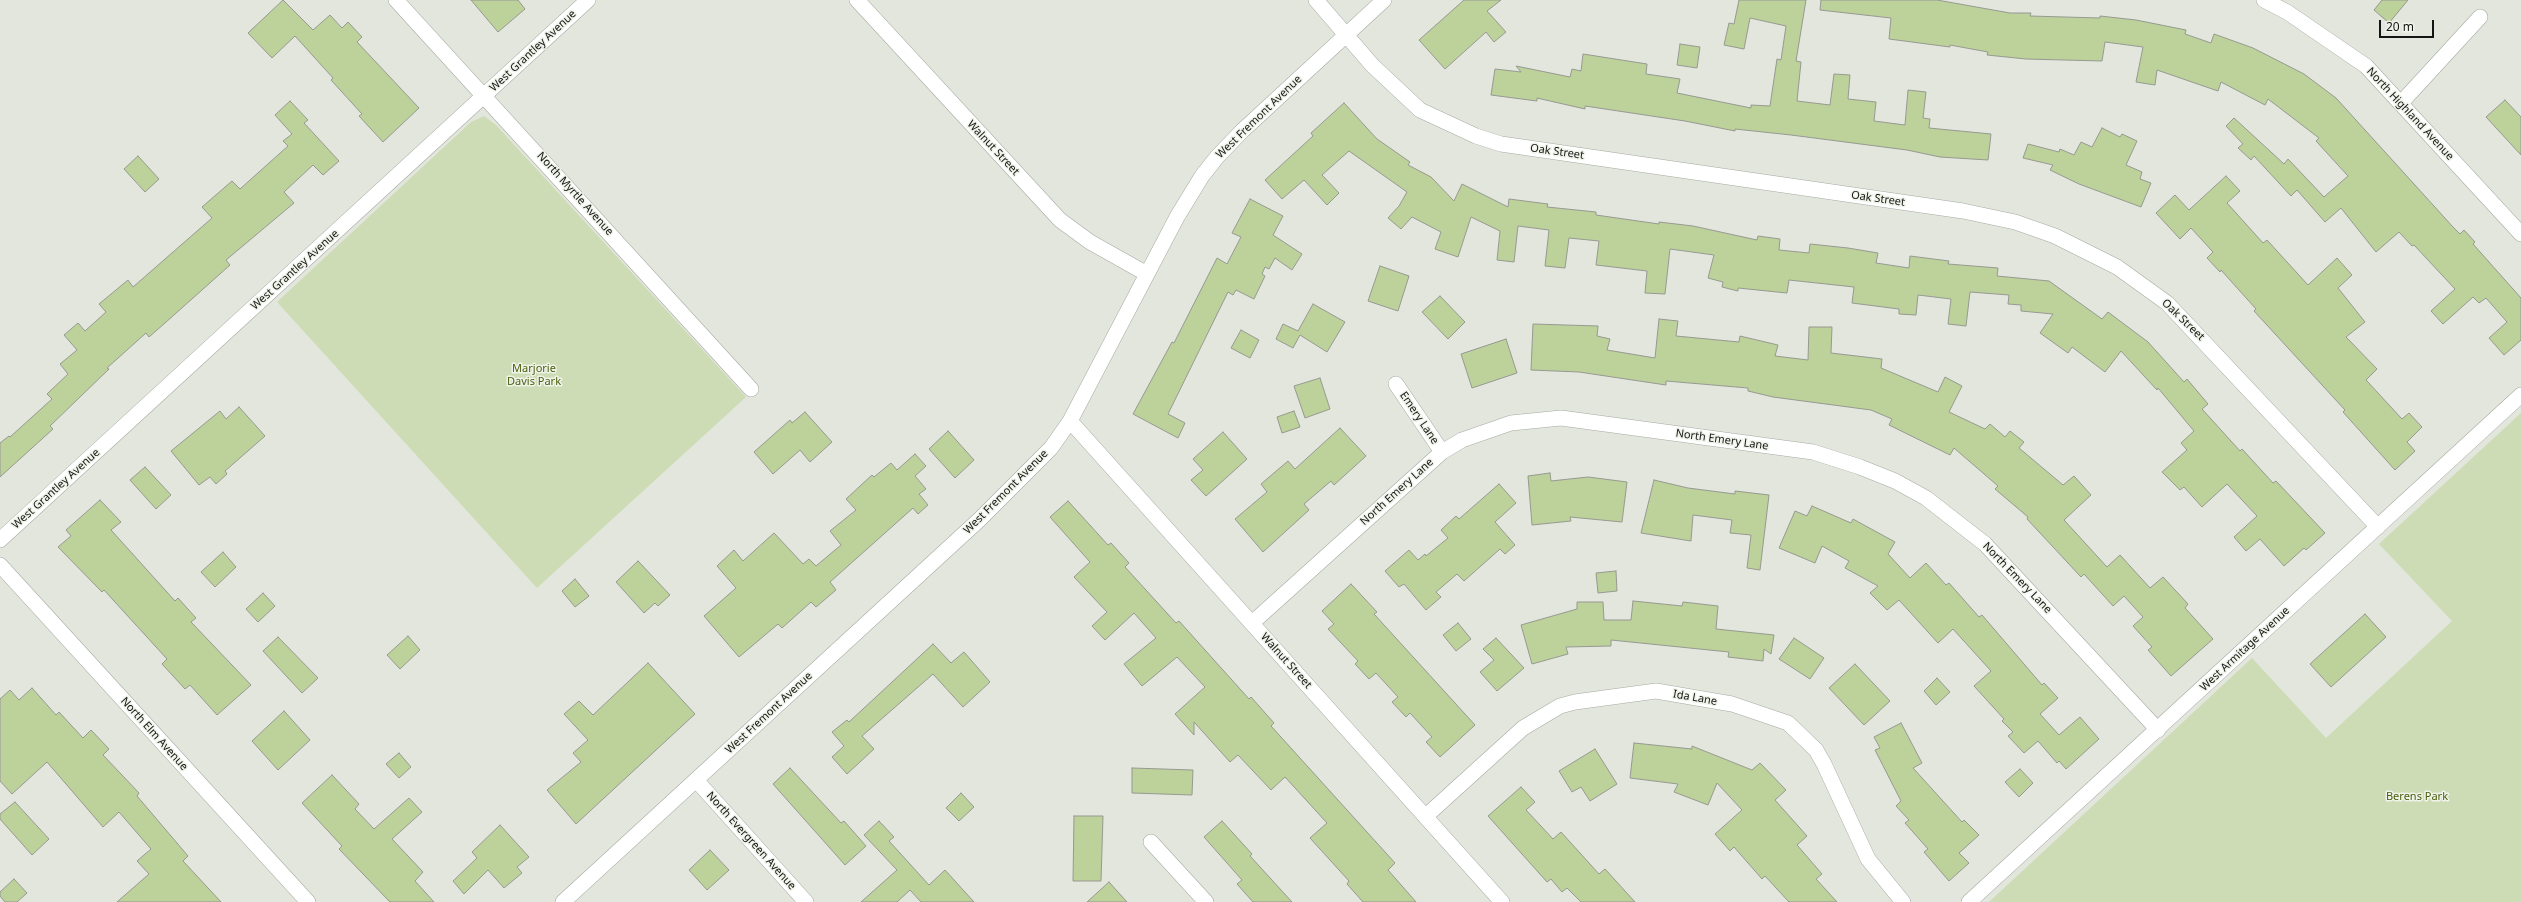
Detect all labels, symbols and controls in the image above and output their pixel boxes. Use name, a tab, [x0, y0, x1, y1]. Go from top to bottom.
street label: West Grantley Avenue	[487, 7, 579, 95]
scale bar	[2381, 12, 2436, 38]
text: 20 m	[2386, 18, 2414, 35]
street label: North Highland Avenue	[2364, 65, 2456, 163]
street label: West Fremont Avenue	[1214, 73, 1304, 161]
street label: Walnut Street	[964, 118, 1022, 178]
street label: Oak Street	[1529, 142, 1585, 162]
street label: North Myrtle Avenue	[534, 150, 616, 238]
street label: Oak Street	[1850, 189, 1906, 209]
street label: West Grantley Avenue	[248, 227, 342, 313]
street label: Oak Street	[2159, 296, 2207, 344]
park label: Marjorie Davis Park	[507, 362, 561, 388]
street label: Emery Lane	[1397, 389, 1441, 447]
street label: North Emery Lane	[1675, 427, 1769, 453]
street label: West Grantley Avenue	[9, 446, 103, 532]
street label: West Fremont Avenue	[961, 447, 1051, 537]
street label: North Emery Lane	[1358, 456, 1436, 528]
street label: North Emery Lane	[1980, 540, 2054, 616]
street label: West Armitage Avenue	[2197, 604, 2293, 694]
street label: Walnut Street	[1258, 631, 1314, 691]
street label: West Fremont Avenue	[723, 669, 815, 757]
street label: Ida Lane	[1672, 688, 1718, 708]
street label: North Elm Avenue	[118, 695, 190, 773]
street label: North Evergreen Avenue	[704, 789, 798, 893]
park label: Berens Park	[2386, 790, 2448, 804]

